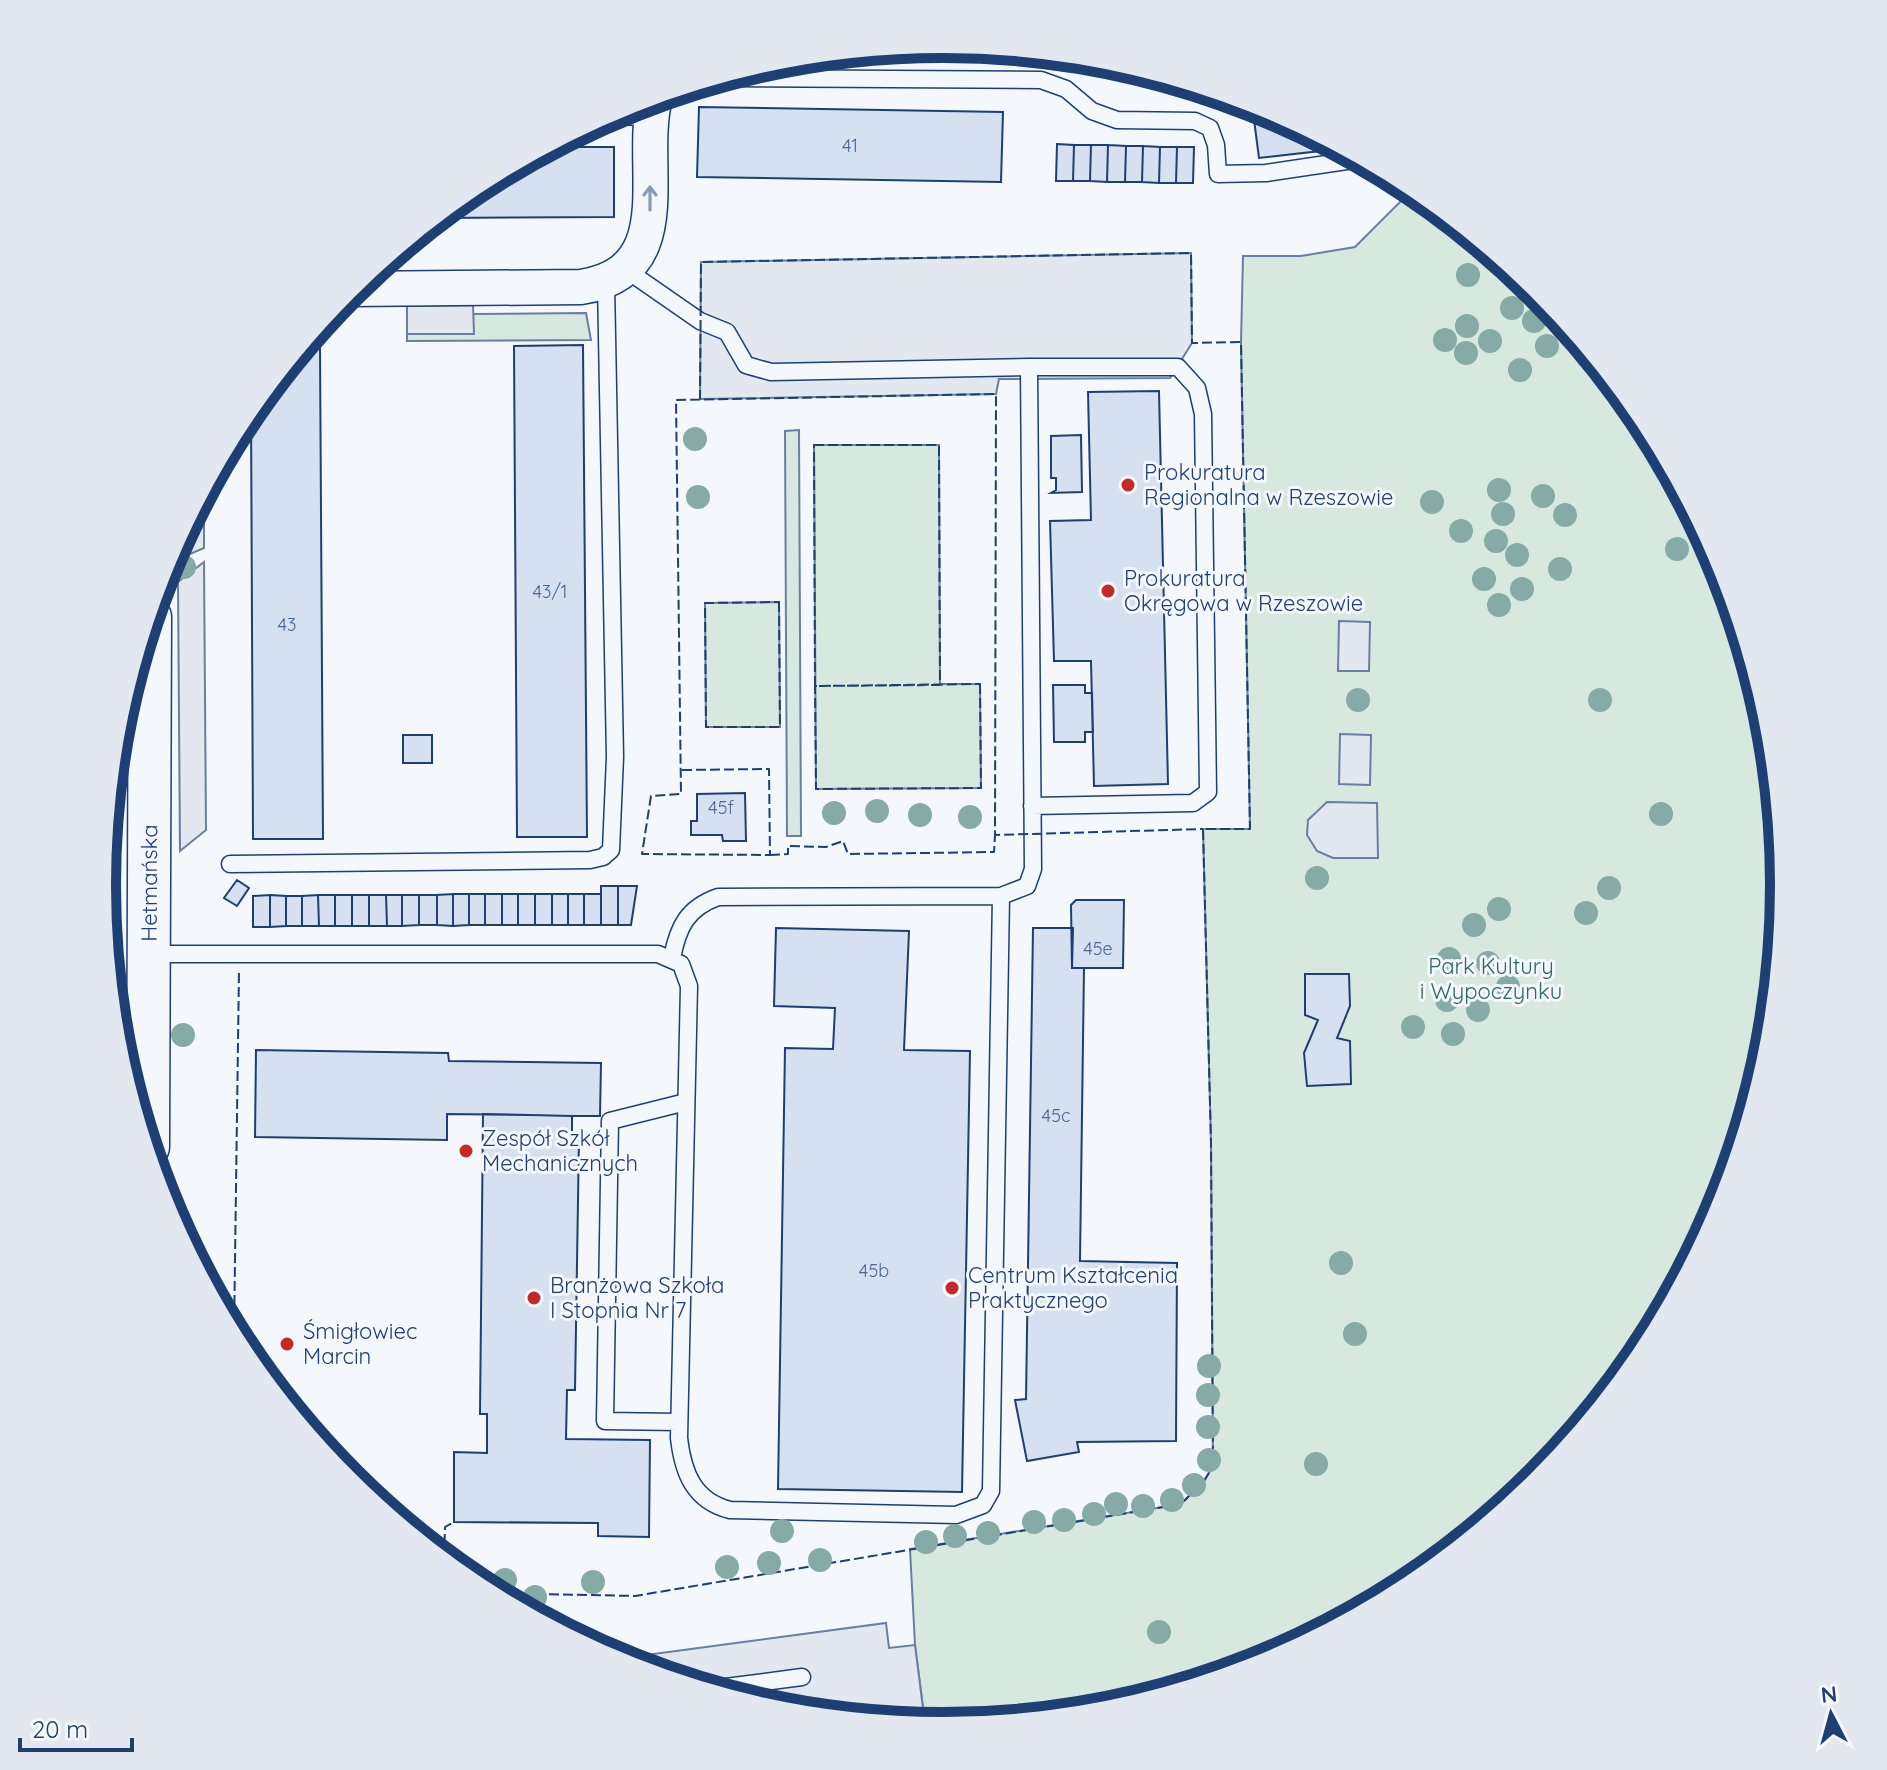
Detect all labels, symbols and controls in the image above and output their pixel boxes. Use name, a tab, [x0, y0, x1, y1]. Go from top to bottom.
house number: 41	[842, 134, 858, 157]
one-way arrow	[642, 185, 658, 212]
place label: Prokuratura Regionalna w Rzeszowie	[1144, 458, 1393, 511]
marker: Prokuratura Regionalna w Rzeszowie	[1119, 476, 1137, 494]
place label: Prokuratura Okręgowa w Rzeszowie	[1124, 564, 1363, 617]
house number: 43/1	[533, 580, 567, 603]
marker: Prokuratura Okręgowa w Rzeszowie	[1099, 582, 1117, 600]
house number: 43	[278, 613, 296, 636]
house number: 45f	[708, 796, 734, 819]
street label: Hetmańska	[135, 824, 163, 942]
house number: 45e	[1083, 937, 1113, 960]
park label: Park Kultury i Wypoczynku	[1420, 952, 1562, 1005]
house number: 45c	[1042, 1104, 1070, 1127]
place label: Zespół Szkół Mechanicznych	[482, 1124, 638, 1177]
marker: Zespół Szkół Mechanicznych	[457, 1142, 475, 1160]
house number: 45b	[859, 1259, 889, 1282]
place label: Centrum Kształcenia Praktycznego	[968, 1261, 1178, 1314]
place label: Branżowa Szkoła I Stopnia Nr 7	[550, 1271, 724, 1324]
marker: Centrum Kształcenia Praktycznego	[943, 1279, 961, 1297]
marker: Branżowa Szkoła I Stopnia Nr 7	[525, 1289, 543, 1307]
place label: Śmigłowiec Marcin	[303, 1317, 417, 1370]
marker: Śmigłowiec Marcin	[278, 1335, 296, 1353]
north arrow	[1791, 1674, 1871, 1754]
text: N	[1819, 1679, 1838, 1709]
scale bar	[20, 1702, 132, 1752]
text: 20 m	[32, 1714, 88, 1744]

